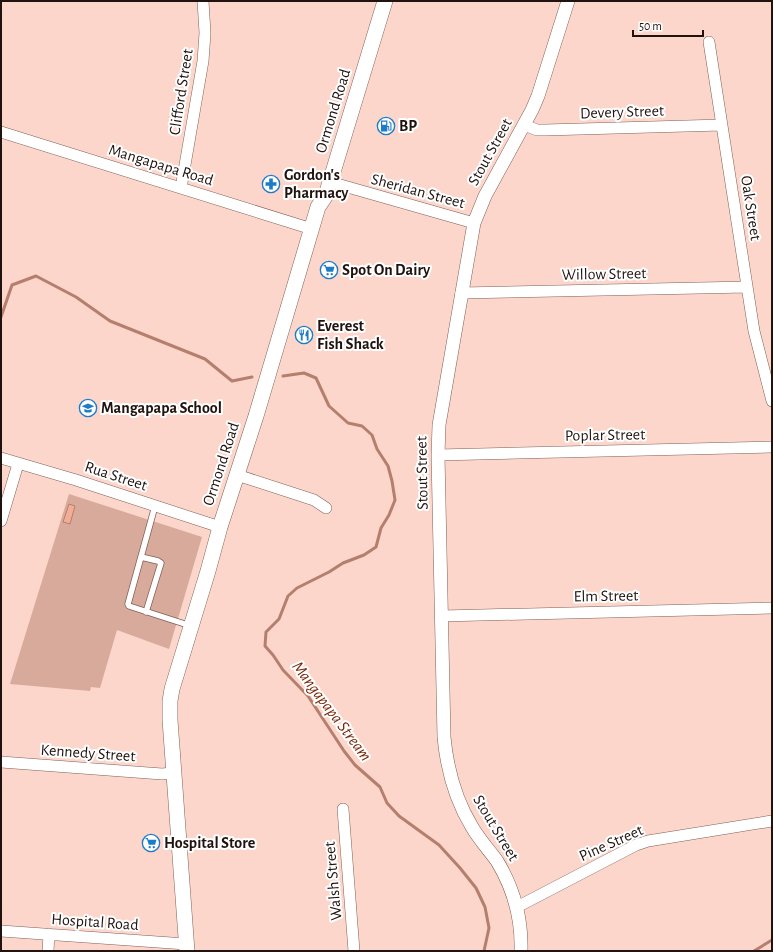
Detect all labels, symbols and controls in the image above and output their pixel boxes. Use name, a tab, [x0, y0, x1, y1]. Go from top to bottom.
scale bar	[633, 12, 703, 38]
text: 50 m	[639, 20, 662, 32]
street label: Clifford Street	[166, 48, 196, 136]
street label: Ormond Road	[313, 67, 353, 155]
street label: Devery Street	[580, 103, 664, 122]
fuel station icon: BP	[376, 116, 396, 136]
street label: Stout Street	[465, 116, 515, 188]
place label: BP	[399, 118, 417, 134]
street label: Mangapapa Road	[107, 141, 215, 189]
place label: Gordon's Pharmacy	[284, 167, 349, 202]
street label: Sheridan Street	[369, 171, 467, 211]
pharmacy icon: Gordon's Pharmacy	[261, 174, 281, 194]
street label: Oak Street	[738, 175, 764, 241]
supermarket icon: Spot On Dairy	[319, 260, 339, 280]
place label: Spot On Dairy	[342, 262, 431, 279]
street label: Willow Street	[561, 265, 647, 283]
place label: Everest Fish Shack	[317, 318, 384, 352]
restaurant icon: Everest Fish Shack	[294, 325, 314, 345]
school or university icon: Mangapapa School	[78, 398, 98, 418]
place label: Mangapapa School	[101, 400, 222, 416]
street label: Ormond Road	[200, 420, 242, 508]
street label: Poplar Street	[565, 426, 645, 444]
street label: Stout Street	[413, 436, 431, 510]
street label: Rua Street	[83, 458, 149, 494]
street label: Elm Street	[573, 587, 639, 605]
water label: Mangapapa Stream	[288, 658, 375, 765]
street label: Kennedy Street	[40, 742, 136, 765]
street label: Stout Street	[470, 792, 522, 864]
street label: Pine Street	[577, 822, 645, 864]
supermarket icon: Hospital Store	[141, 833, 161, 853]
place label: Hospital Store	[164, 835, 256, 851]
street label: Walsh Street	[322, 841, 344, 921]
street label: Hospital Road	[51, 911, 139, 933]

